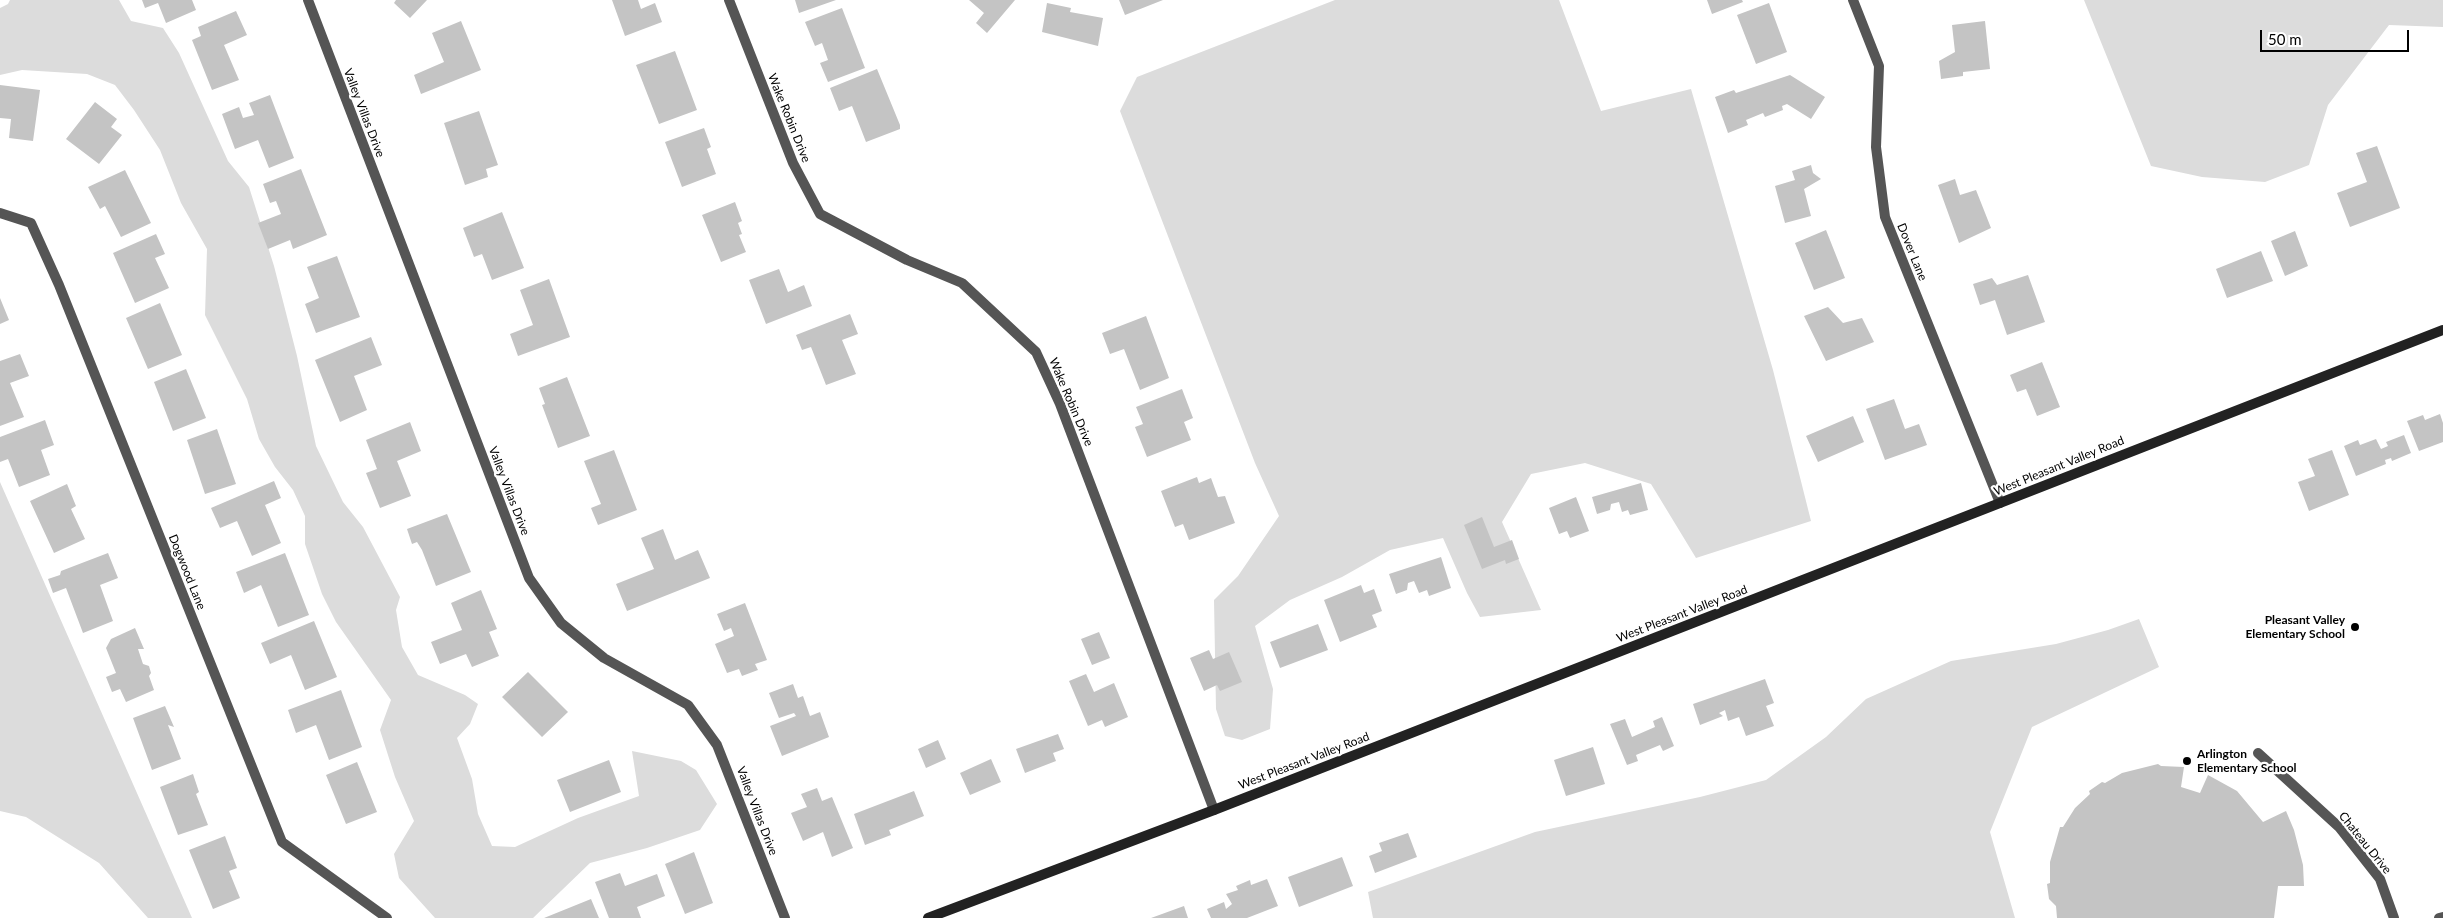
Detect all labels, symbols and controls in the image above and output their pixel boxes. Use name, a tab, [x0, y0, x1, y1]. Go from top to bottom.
scale bar	[2263, 20, 2412, 52]
text: 50 m	[2268, 30, 2302, 48]
street label: Valley Villas Drive	[340, 67, 388, 159]
street label: Wake Robin Drive	[765, 71, 813, 165]
street label: Dover Lane	[1894, 221, 1930, 283]
street label: Wake Robin Drive	[1046, 356, 1096, 448]
street label: West Pleasant Valley Road	[1992, 433, 2126, 499]
street label: Valley Villas Drive	[485, 445, 533, 537]
street label: Dogwood Lane	[165, 532, 209, 612]
street label: West Pleasant Valley Road	[1615, 582, 1749, 646]
place label: Pleasant Valley Elementary School	[2245, 613, 2345, 641]
marker: Pleasant Valley Elementary School	[2349, 621, 2361, 633]
street label: West Pleasant Valley Road	[1237, 729, 1371, 793]
place label: Arlington Elementary School	[2197, 747, 2297, 775]
marker: Arlington Elementary School	[2181, 755, 2193, 767]
street label: Valley Villas Drive	[733, 765, 781, 857]
street label: Chateau Drive	[2336, 809, 2394, 877]

